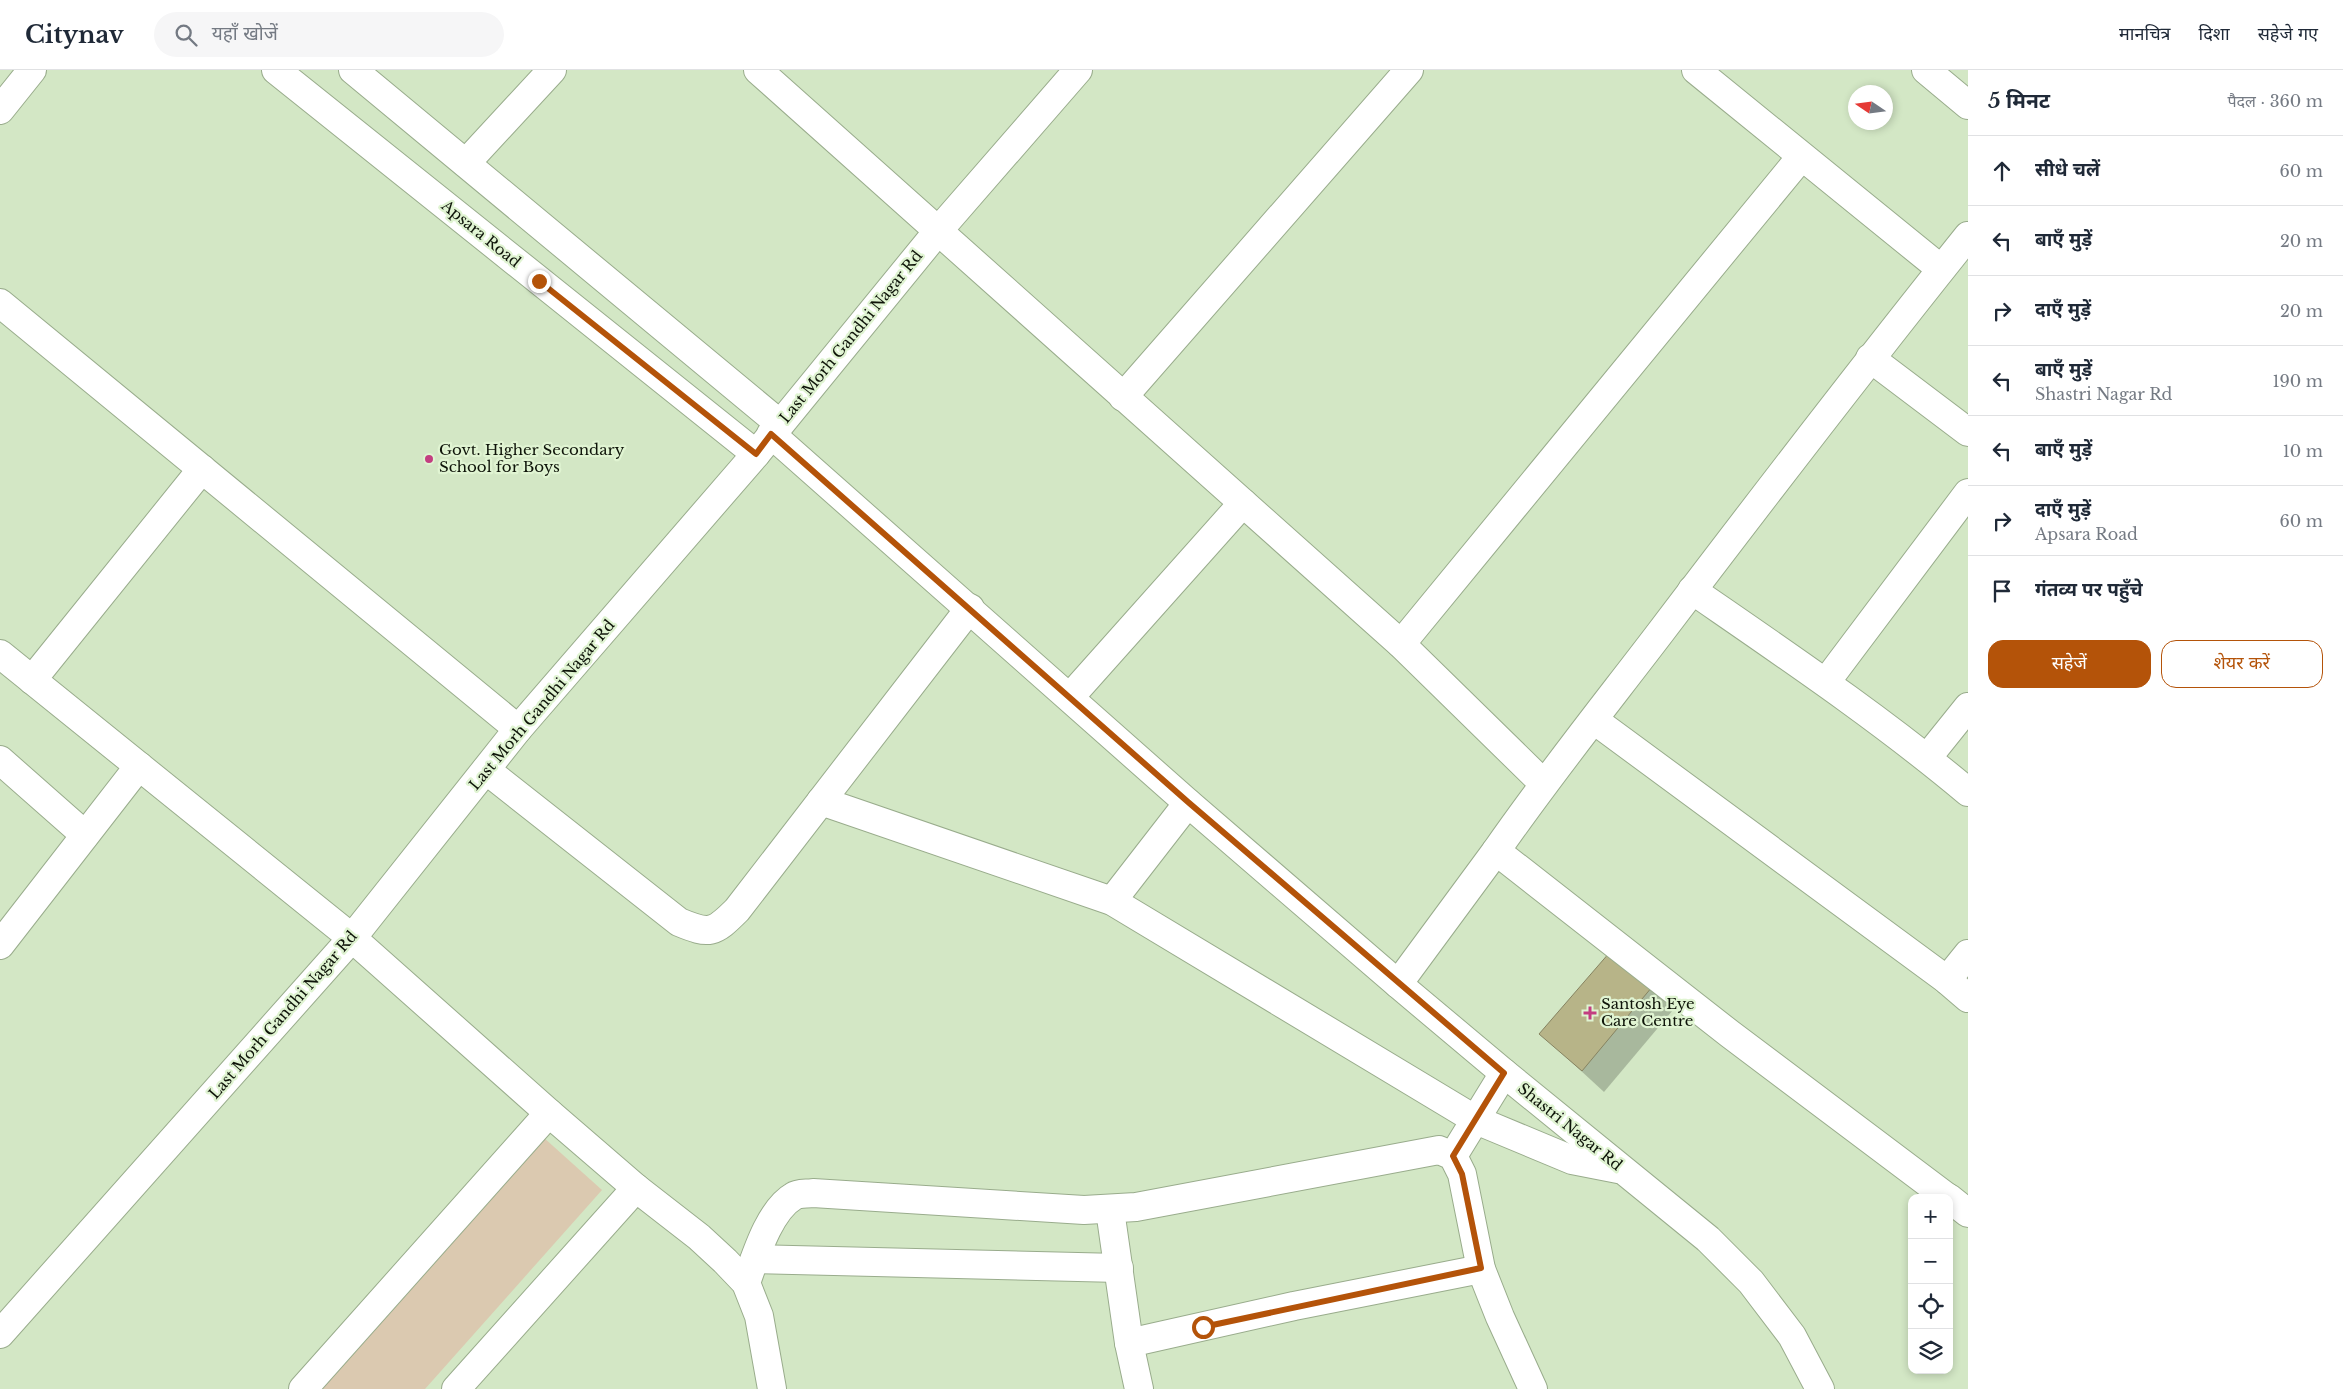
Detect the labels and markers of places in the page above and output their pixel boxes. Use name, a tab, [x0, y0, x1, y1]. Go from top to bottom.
place label: Govt. Higher Secondary School for Boys	[439, 440, 625, 476]
marker: Govt. Higher Secondary School for Boys	[423, 453, 435, 465]
place label: Santosh Eye Care Centre	[1601, 994, 1695, 1030]
marker: Santosh Eye Care Centre	[1583, 1006, 1597, 1020]

